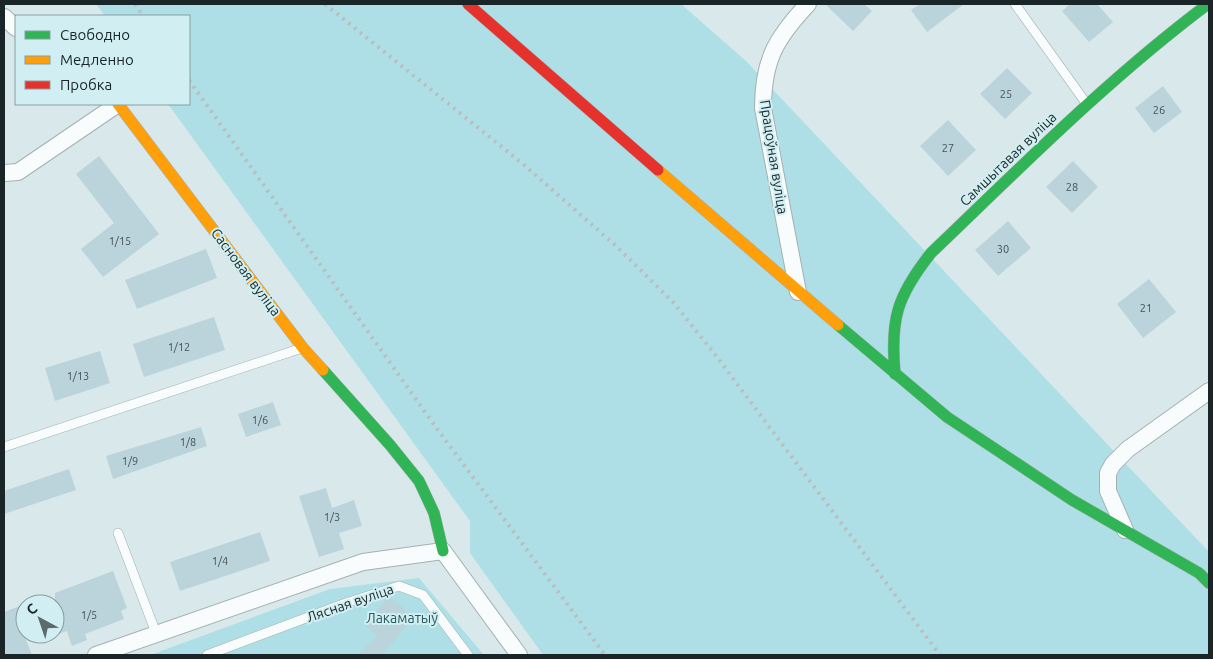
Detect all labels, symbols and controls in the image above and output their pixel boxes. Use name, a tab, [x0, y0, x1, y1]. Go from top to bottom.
legend	[15, 15, 190, 105]
text: Свободно	[60, 26, 130, 43]
text: Медленно	[60, 51, 134, 68]
text: Пробка	[60, 76, 112, 93]
house number: 25	[1000, 88, 1012, 100]
street label: Працоўная вуліца	[757, 99, 791, 215]
house number: 26	[1153, 104, 1165, 116]
street label: Самшытавая вуліца	[956, 109, 1060, 209]
house number: 27	[942, 142, 954, 154]
house number: 28	[1066, 181, 1078, 193]
street label: Сасновая вуліца	[208, 225, 284, 319]
house number: 1/15	[109, 235, 131, 247]
house number: 30	[997, 243, 1009, 255]
house number: 21	[1140, 302, 1152, 314]
house number: 1/12	[168, 341, 190, 353]
house number: 1/13	[67, 370, 89, 382]
house number: 1/6	[252, 414, 268, 426]
house number: 1/8	[180, 436, 196, 448]
house number: 1/9	[122, 455, 138, 467]
house number: 1/3	[324, 511, 340, 523]
house number: 1/4	[212, 555, 228, 567]
street label: Лясная вуліца	[304, 581, 396, 625]
north arrow	[15, 594, 65, 644]
text: С	[23, 600, 40, 618]
house number: 1/5	[81, 609, 97, 621]
park label: Лакаматыў	[366, 610, 438, 626]

